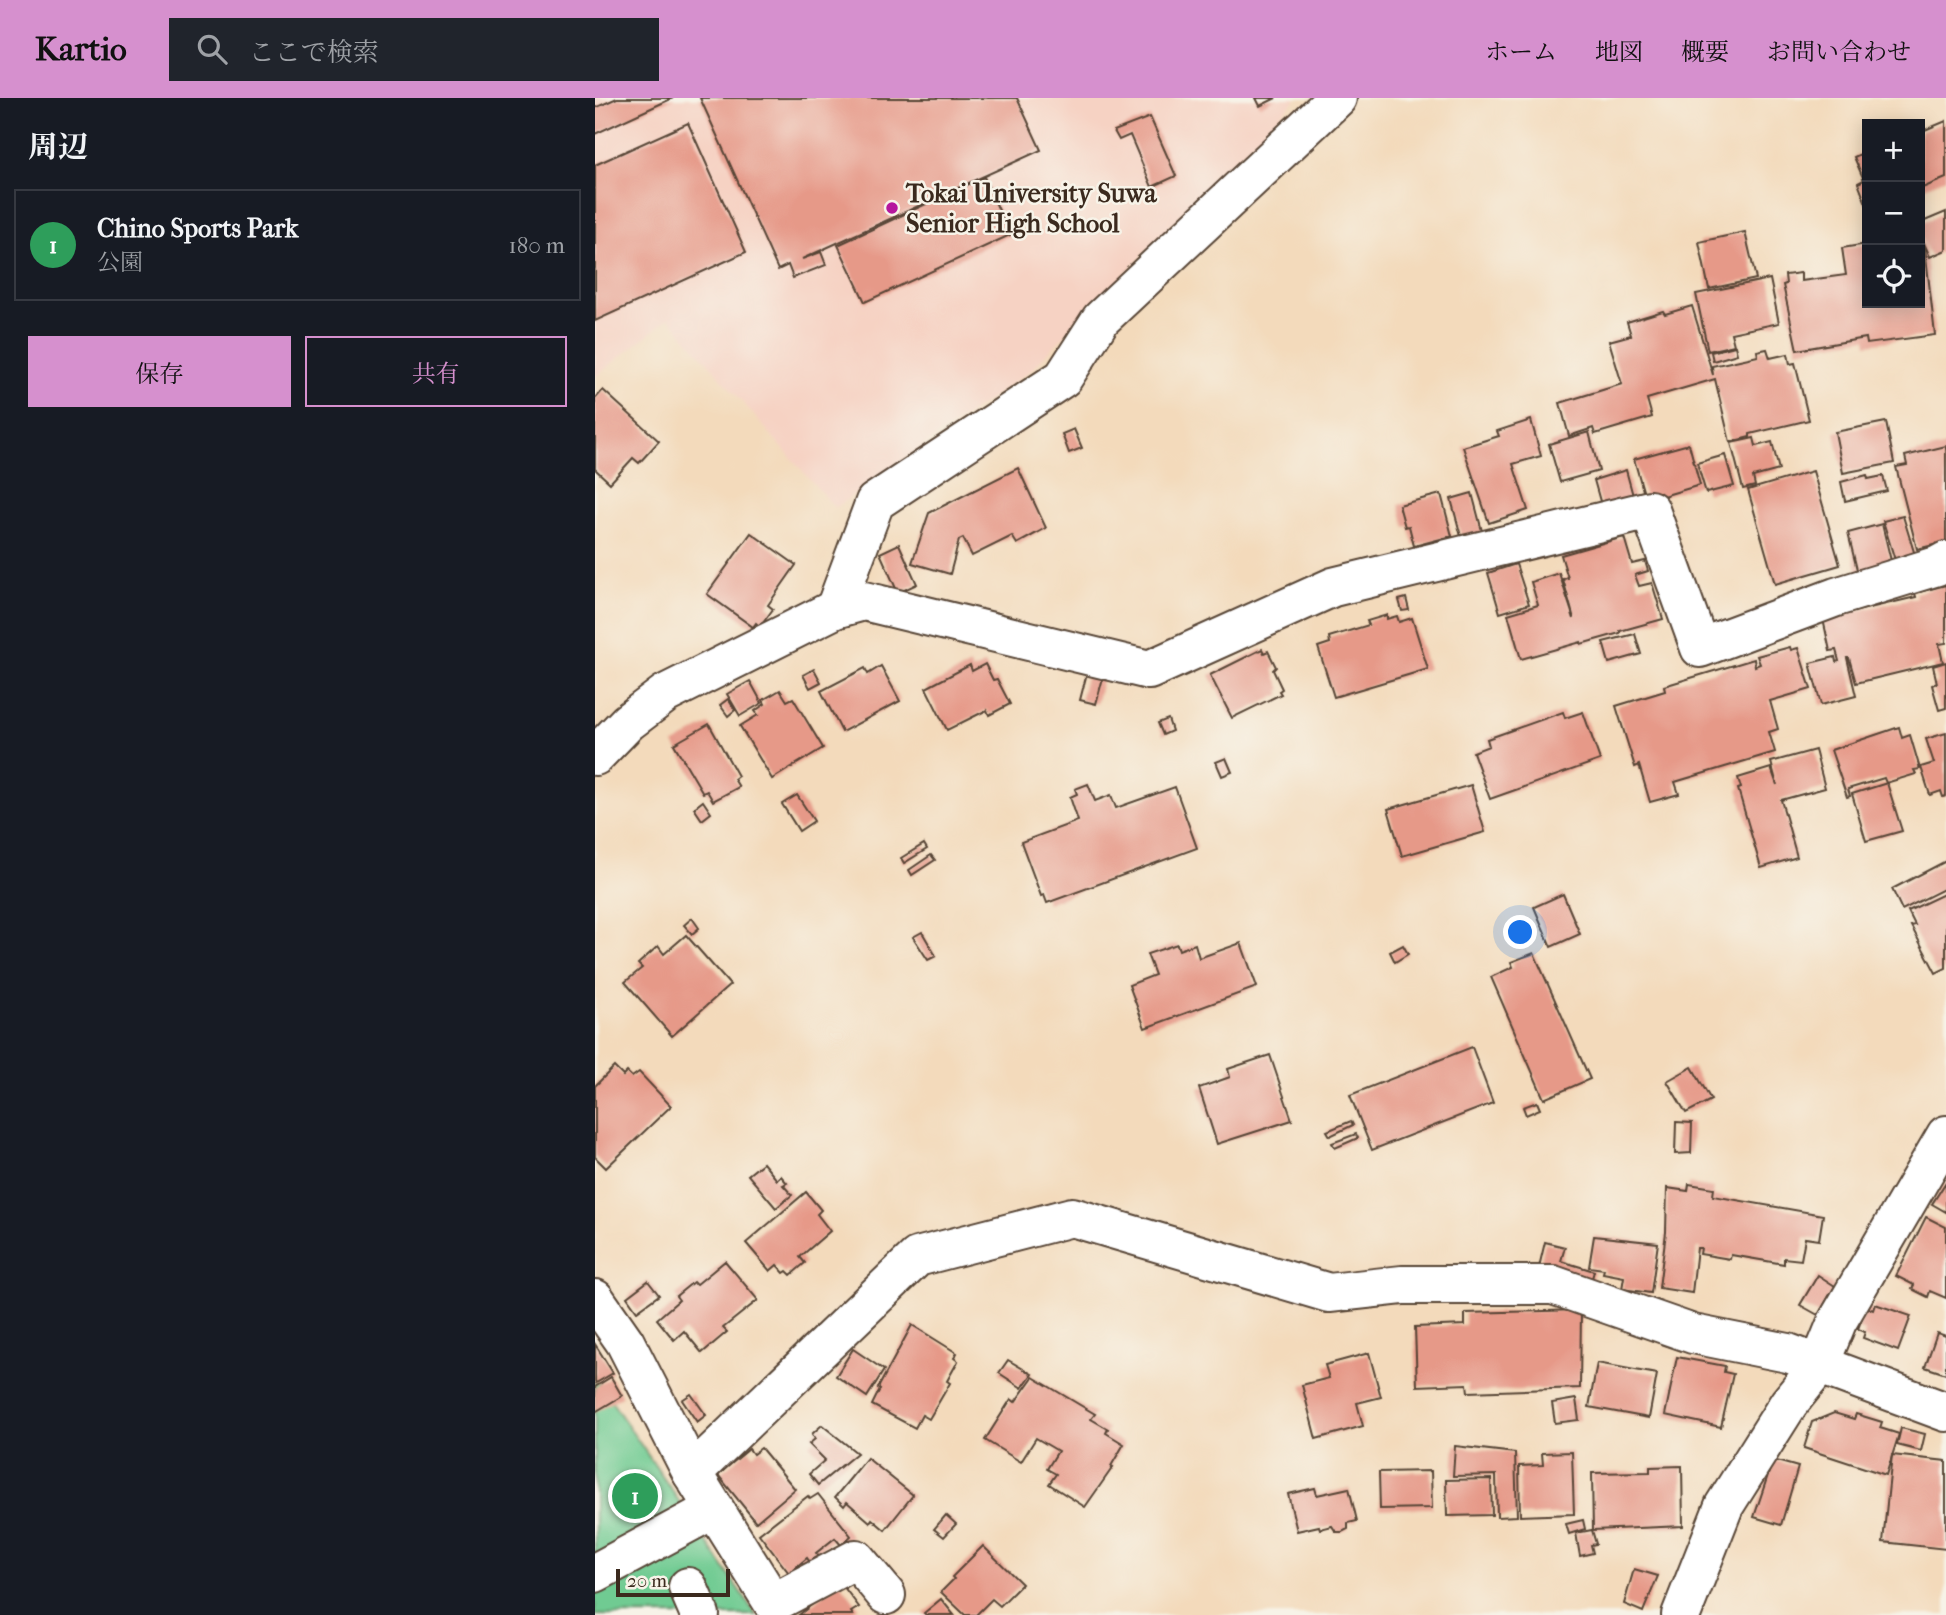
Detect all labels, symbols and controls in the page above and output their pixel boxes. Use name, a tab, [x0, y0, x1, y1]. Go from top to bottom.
search box	[169, 18, 659, 81]
text: Kartio	[35, 30, 127, 69]
icon: search	[193, 30, 231, 68]
text: ここで検索	[249, 37, 379, 68]
text: ホーム	[1485, 38, 1557, 66]
text: 地図	[1595, 38, 1643, 66]
text: 概要	[1681, 38, 1729, 66]
text: お問い合わせ	[1767, 38, 1911, 66]
map controls	[1862, 119, 1925, 308]
button: +	[1862, 119, 1925, 182]
text: 周辺	[28, 130, 88, 165]
place label: Tokai University Suwa Senior High School	[905, 178, 1157, 239]
button: −	[1862, 182, 1925, 245]
marker: Tokai University Suwa Senior High School	[884, 200, 900, 216]
text: Chino Sports Park	[97, 213, 298, 244]
text: 1	[49, 232, 57, 259]
text: 180 m	[508, 232, 565, 259]
button: locate	[1862, 245, 1925, 308]
text: 公園	[97, 249, 143, 276]
button: 保存	[28, 336, 291, 407]
button: 共有	[305, 336, 567, 407]
your location	[1503, 915, 1537, 949]
pin: 1	[612, 1470, 658, 1522]
scale bar	[616, 1566, 730, 1598]
text: 20 m	[627, 1570, 667, 1592]

